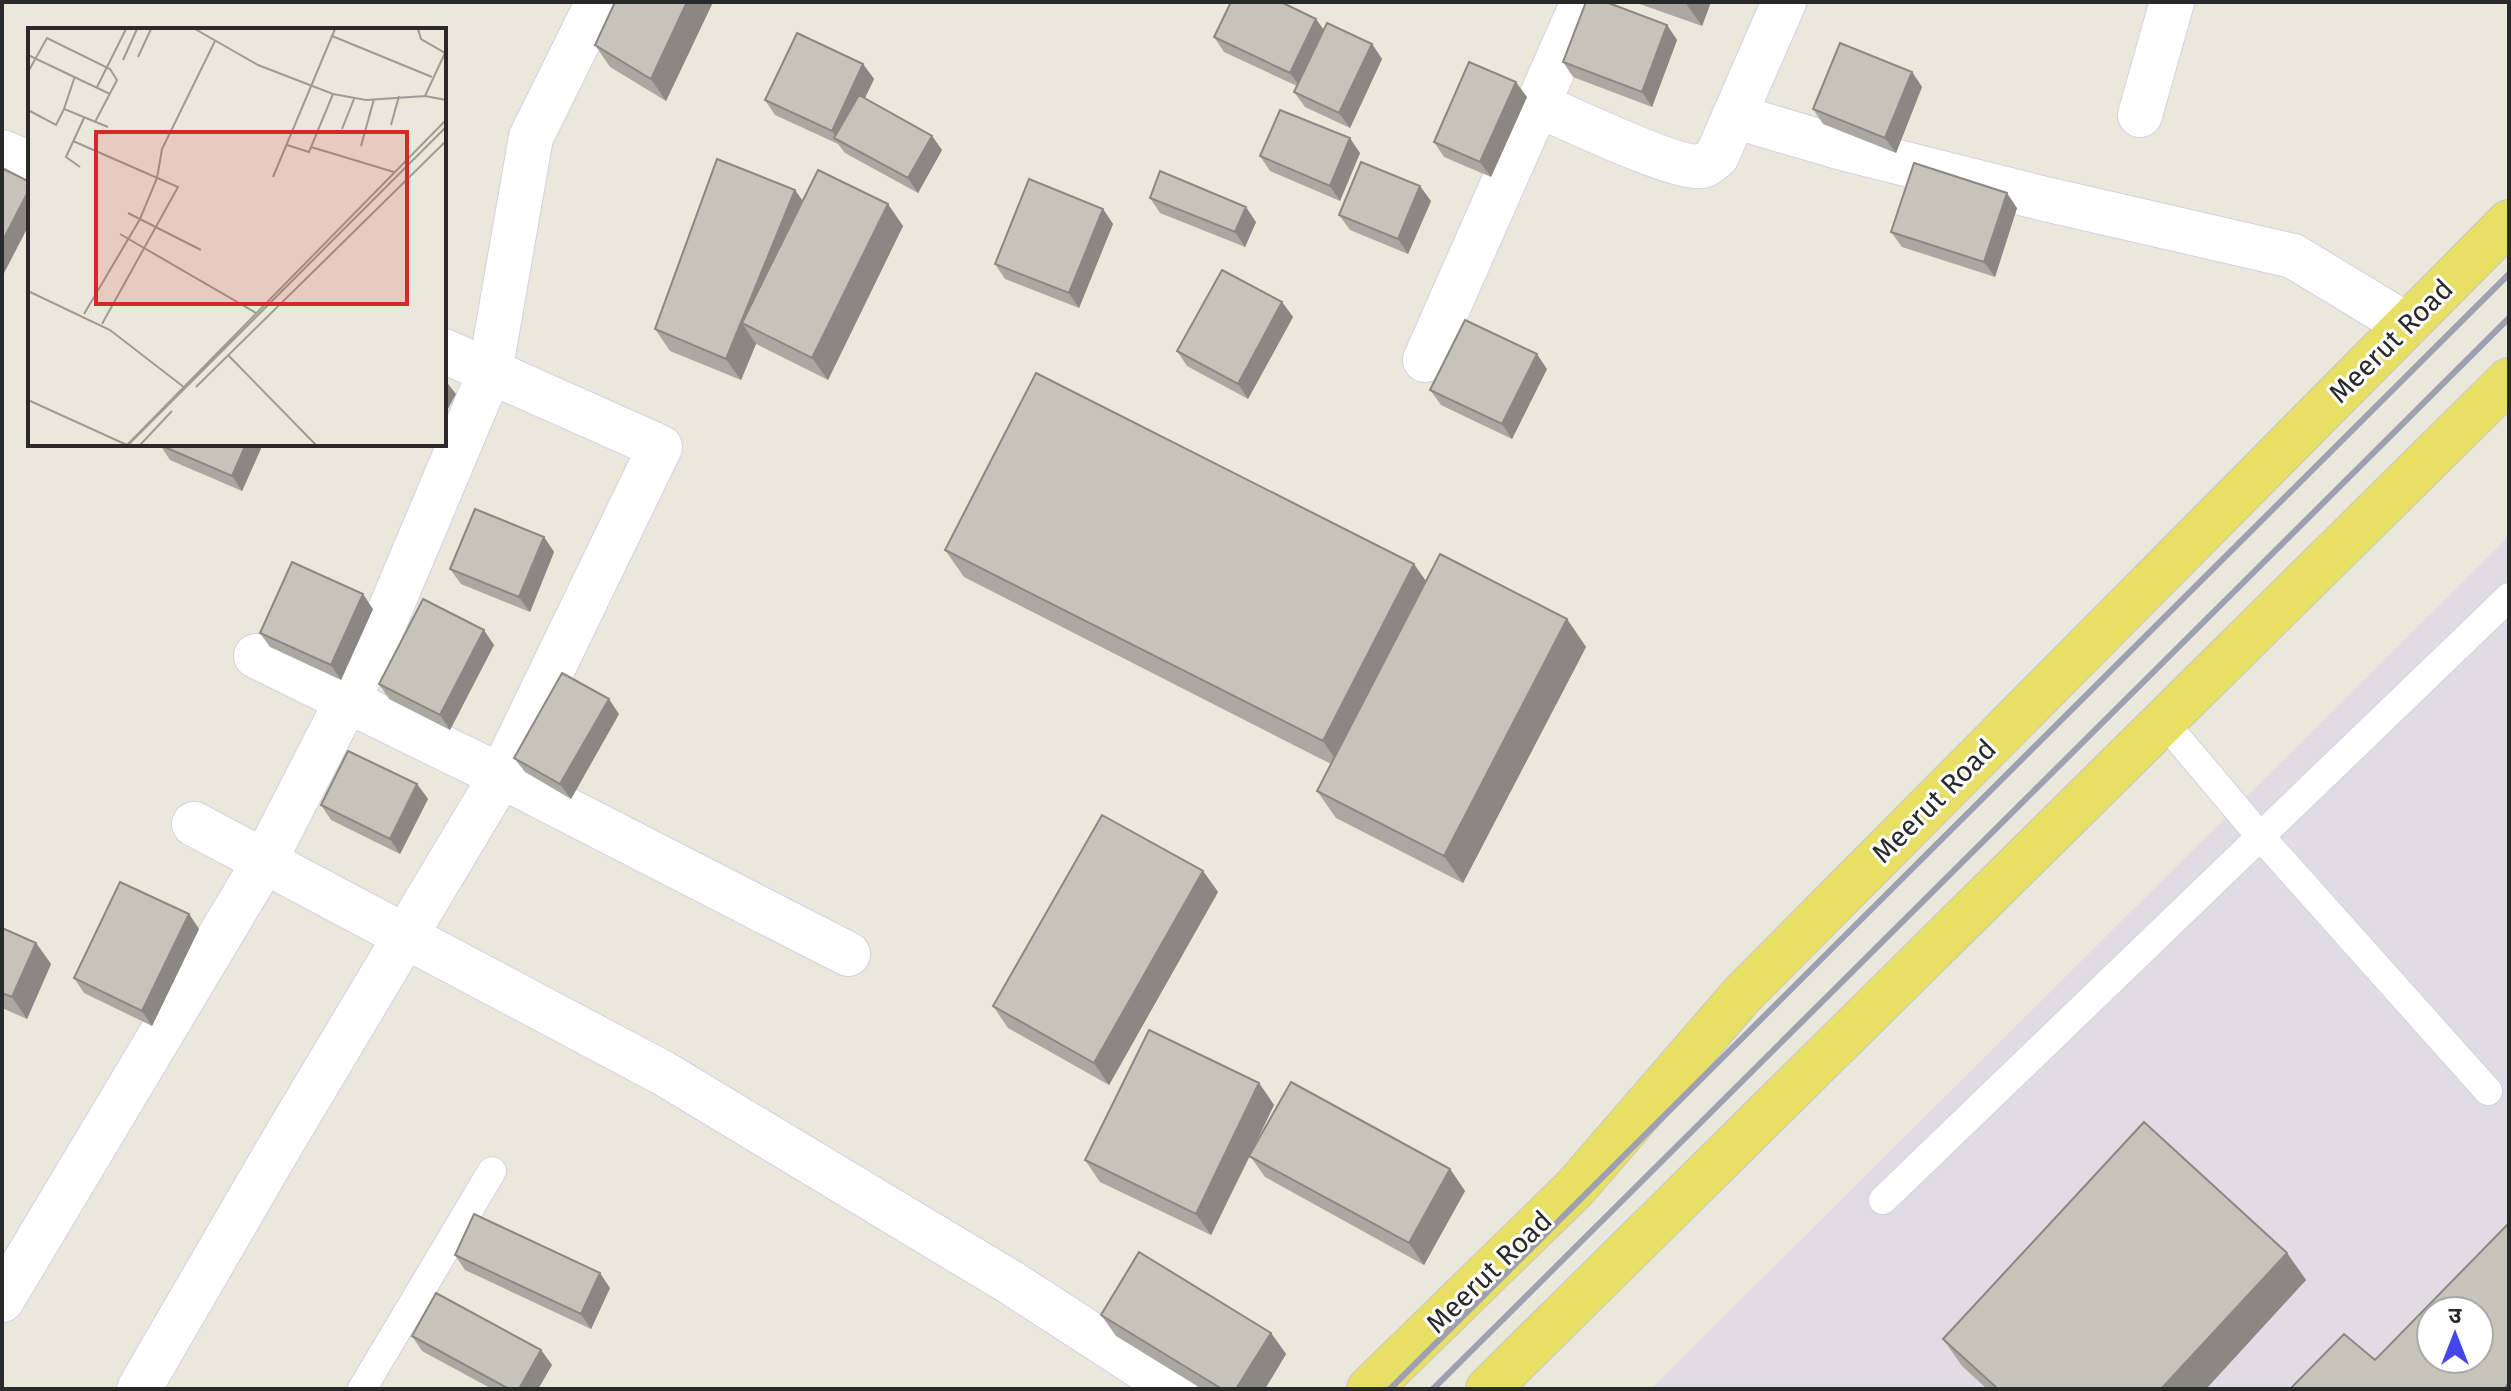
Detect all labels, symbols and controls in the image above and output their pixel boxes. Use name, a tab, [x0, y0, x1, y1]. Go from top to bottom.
inset map	[28, 28, 446, 446]
street label: Meerut Road	[2322, 272, 2460, 410]
street label: Meerut Road	[1865, 732, 2003, 870]
street label: Meerut Road	[1419, 1204, 1559, 1340]
north arrow	[2415, 1295, 2495, 1375]
text: उ	[2449, 1302, 2463, 1329]

